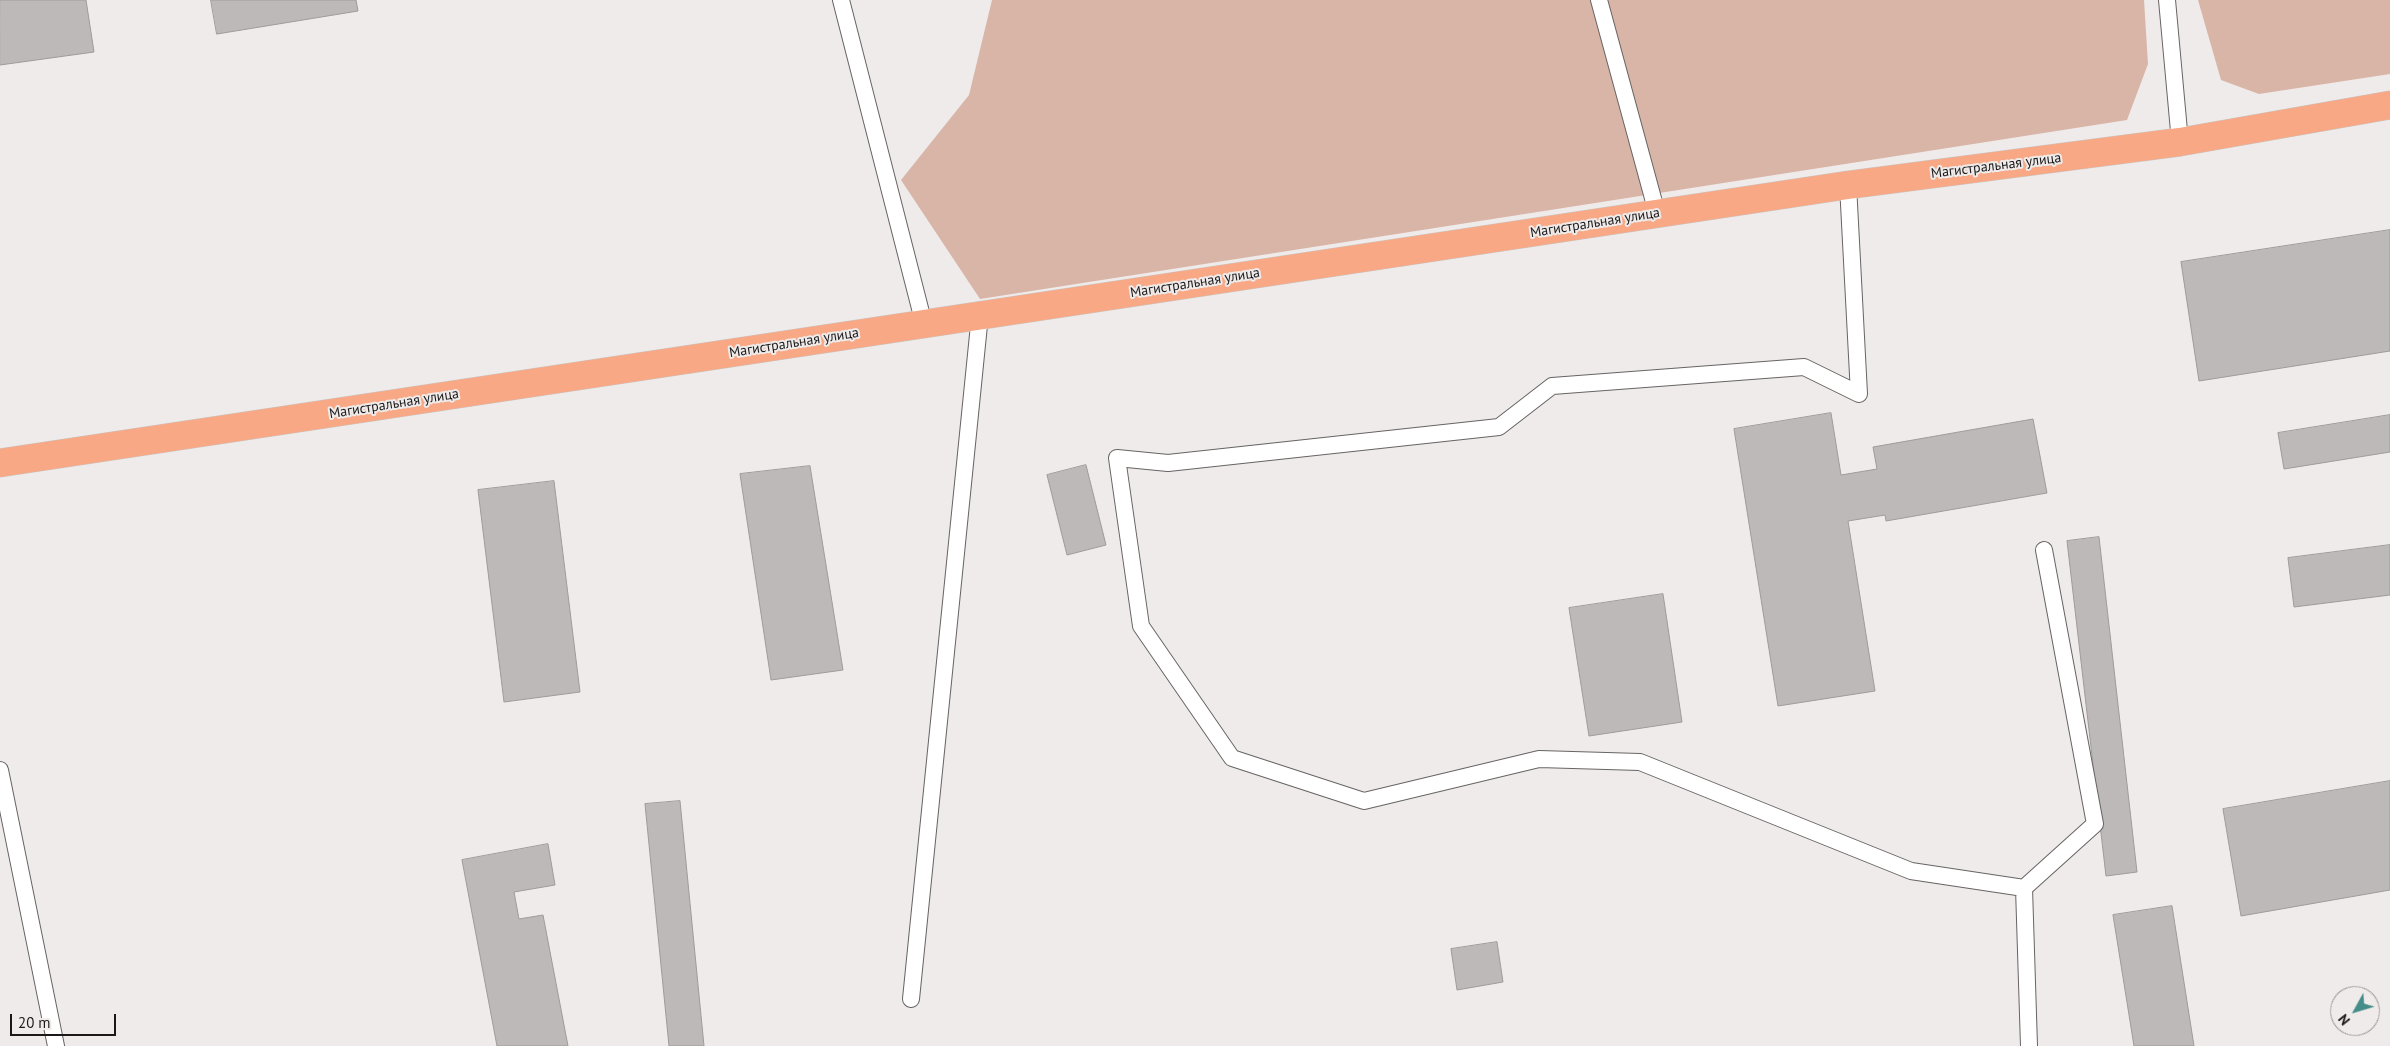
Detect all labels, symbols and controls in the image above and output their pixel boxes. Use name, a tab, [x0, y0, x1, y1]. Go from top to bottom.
street label: Магистральная улица	[1930, 150, 2062, 182]
street label: Магистральная улица	[1529, 204, 1661, 242]
street label: Магистральная улица	[1129, 264, 1261, 302]
street label: Магистральная улица	[728, 324, 860, 362]
street label: Магистральная улица	[328, 385, 460, 423]
north arrow	[2330, 986, 2380, 1036]
scale bar	[12, 1004, 119, 1036]
text: N	[2334, 1011, 2354, 1029]
text: 20 m	[18, 1013, 51, 1032]

